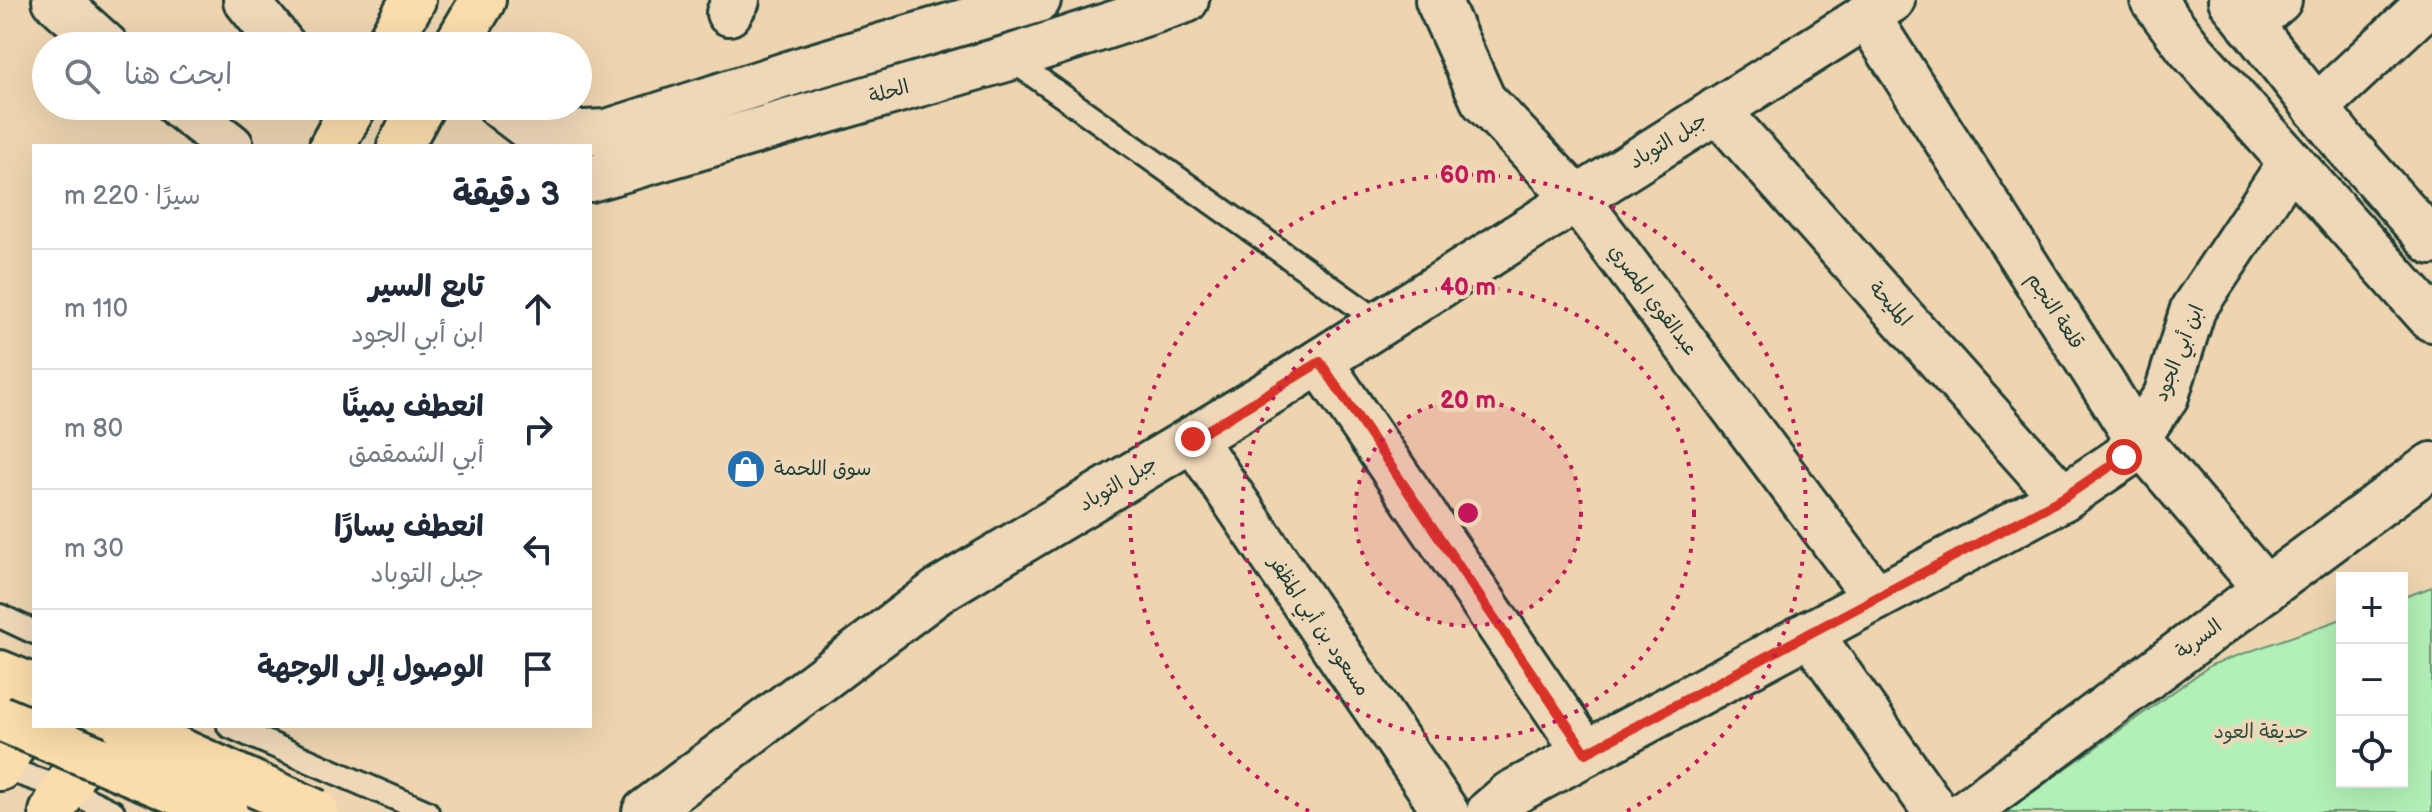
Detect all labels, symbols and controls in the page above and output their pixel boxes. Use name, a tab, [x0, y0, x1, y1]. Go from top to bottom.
search box	[32, 32, 592, 120]
icon: search	[60, 54, 104, 98]
text: ابحث هنا	[124, 57, 232, 93]
street label: الحلة	[866, 75, 912, 109]
street label: جبل التوباد	[1625, 108, 1711, 174]
text: 60 m	[1440, 161, 1496, 190]
text: 3 دقيقة	[453, 174, 560, 215]
text: سيرًا · 220 m	[64, 181, 201, 212]
street label: عبدالقوي المصري	[1602, 240, 1703, 362]
street label: قلعة النجم	[2020, 268, 2089, 355]
text: تابع السير	[369, 269, 484, 305]
text: 40 m	[1440, 273, 1496, 302]
street label: المليحة	[1864, 277, 1916, 331]
icon: ahead	[516, 287, 560, 331]
text: 110 m	[64, 294, 128, 325]
street label: ابن أبي الجود	[2149, 301, 2214, 407]
text: ابن أبي الجود	[351, 319, 484, 350]
text: 20 m	[1440, 386, 1496, 415]
text: انعطف يمينًا	[342, 389, 484, 425]
icon: right	[516, 407, 560, 451]
text: 80 m	[64, 414, 123, 445]
route end	[1175, 421, 1211, 457]
text: أبي الشمقمق	[348, 439, 484, 470]
route start	[2106, 439, 2142, 475]
shop icon: سوق اللحمة	[725, 448, 767, 490]
street label: جبل التوباد	[1074, 451, 1162, 517]
place label: سوق اللحمة	[774, 457, 871, 481]
centre of rings	[1454, 499, 1482, 527]
text: انعطف يسارًا	[334, 509, 484, 545]
icon: left	[516, 527, 560, 571]
text: 30 m	[64, 534, 124, 565]
street label: مسعود بن أبي المظفر	[1258, 550, 1375, 703]
text: جبل التوباد	[370, 559, 484, 590]
map controls	[2336, 572, 2408, 788]
button: +	[2336, 572, 2408, 644]
street label: السربة	[2171, 614, 2227, 664]
button: −	[2336, 644, 2408, 716]
icon: arrive	[516, 647, 560, 691]
text: الوصول إلى الوجهة	[257, 650, 484, 686]
button: locate	[2336, 716, 2408, 788]
park label: حديقة العود	[2214, 720, 2308, 745]

